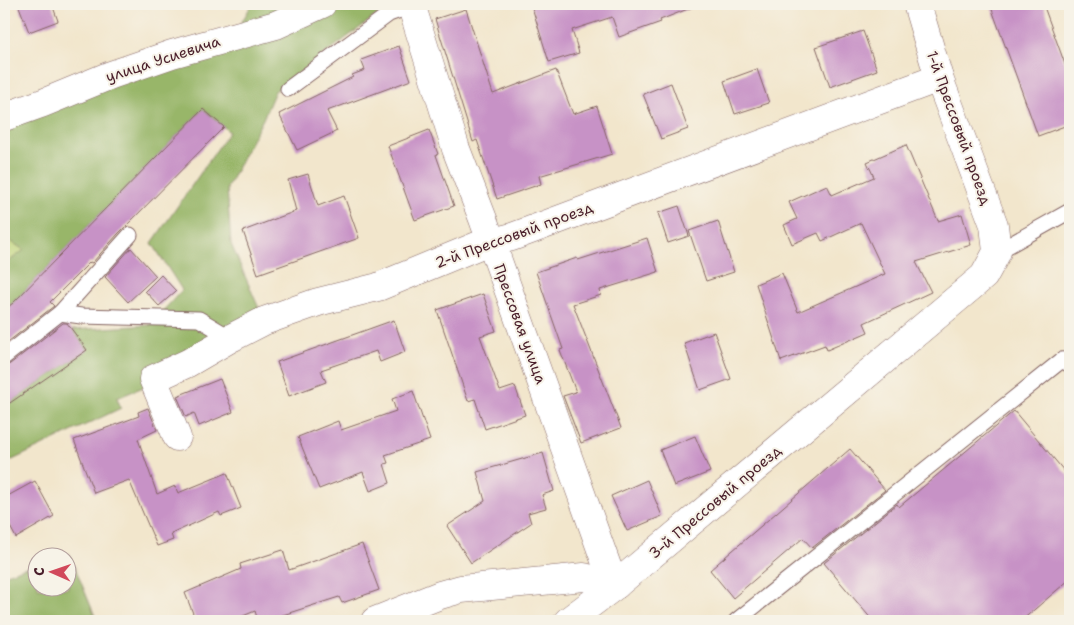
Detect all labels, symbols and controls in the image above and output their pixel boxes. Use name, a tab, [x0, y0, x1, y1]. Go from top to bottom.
street label: улица Усиевича	[103, 31, 223, 87]
street label: 1-й Прессовый проезд	[922, 48, 996, 208]
street label: 2-й Прессовый проезд	[432, 197, 596, 273]
street label: Прессовая улица	[489, 261, 551, 387]
street label: 3-й Прессовый проезд	[645, 440, 786, 563]
north arrow	[28, 548, 78, 598]
text: С	[30, 567, 48, 576]

